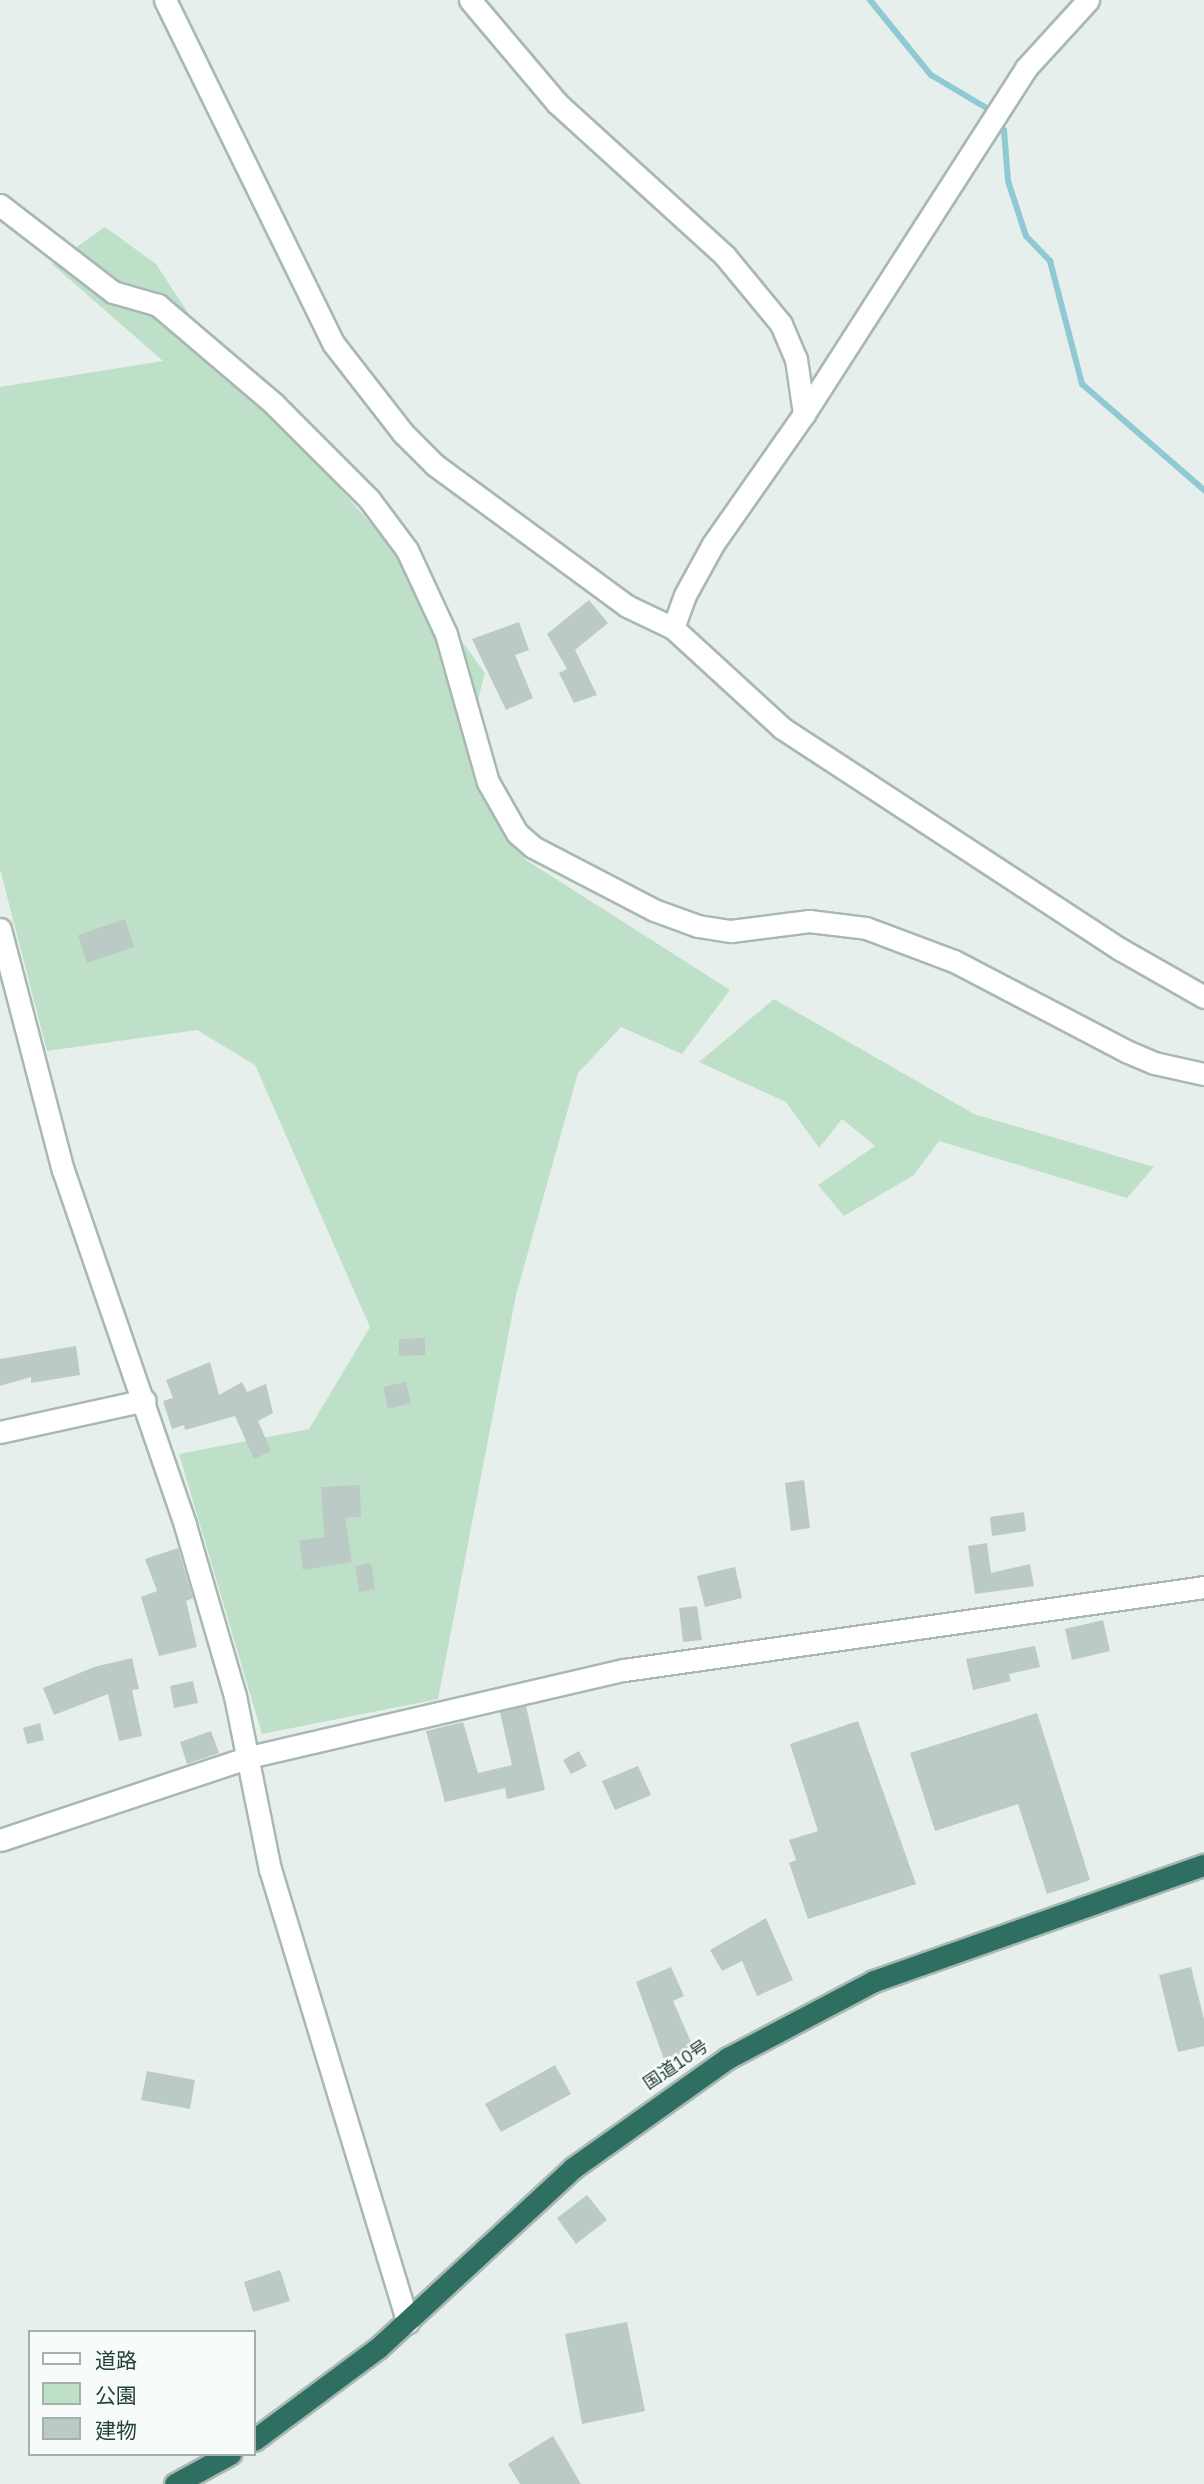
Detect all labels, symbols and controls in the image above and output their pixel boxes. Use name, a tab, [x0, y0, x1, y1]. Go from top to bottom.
street label: 国道10号	[639, 2035, 713, 2095]
legend	[28, 2330, 256, 2456]
text: 道路	[95, 2349, 137, 2372]
text: 公園	[95, 2384, 137, 2407]
text: 建物	[95, 2419, 137, 2442]

